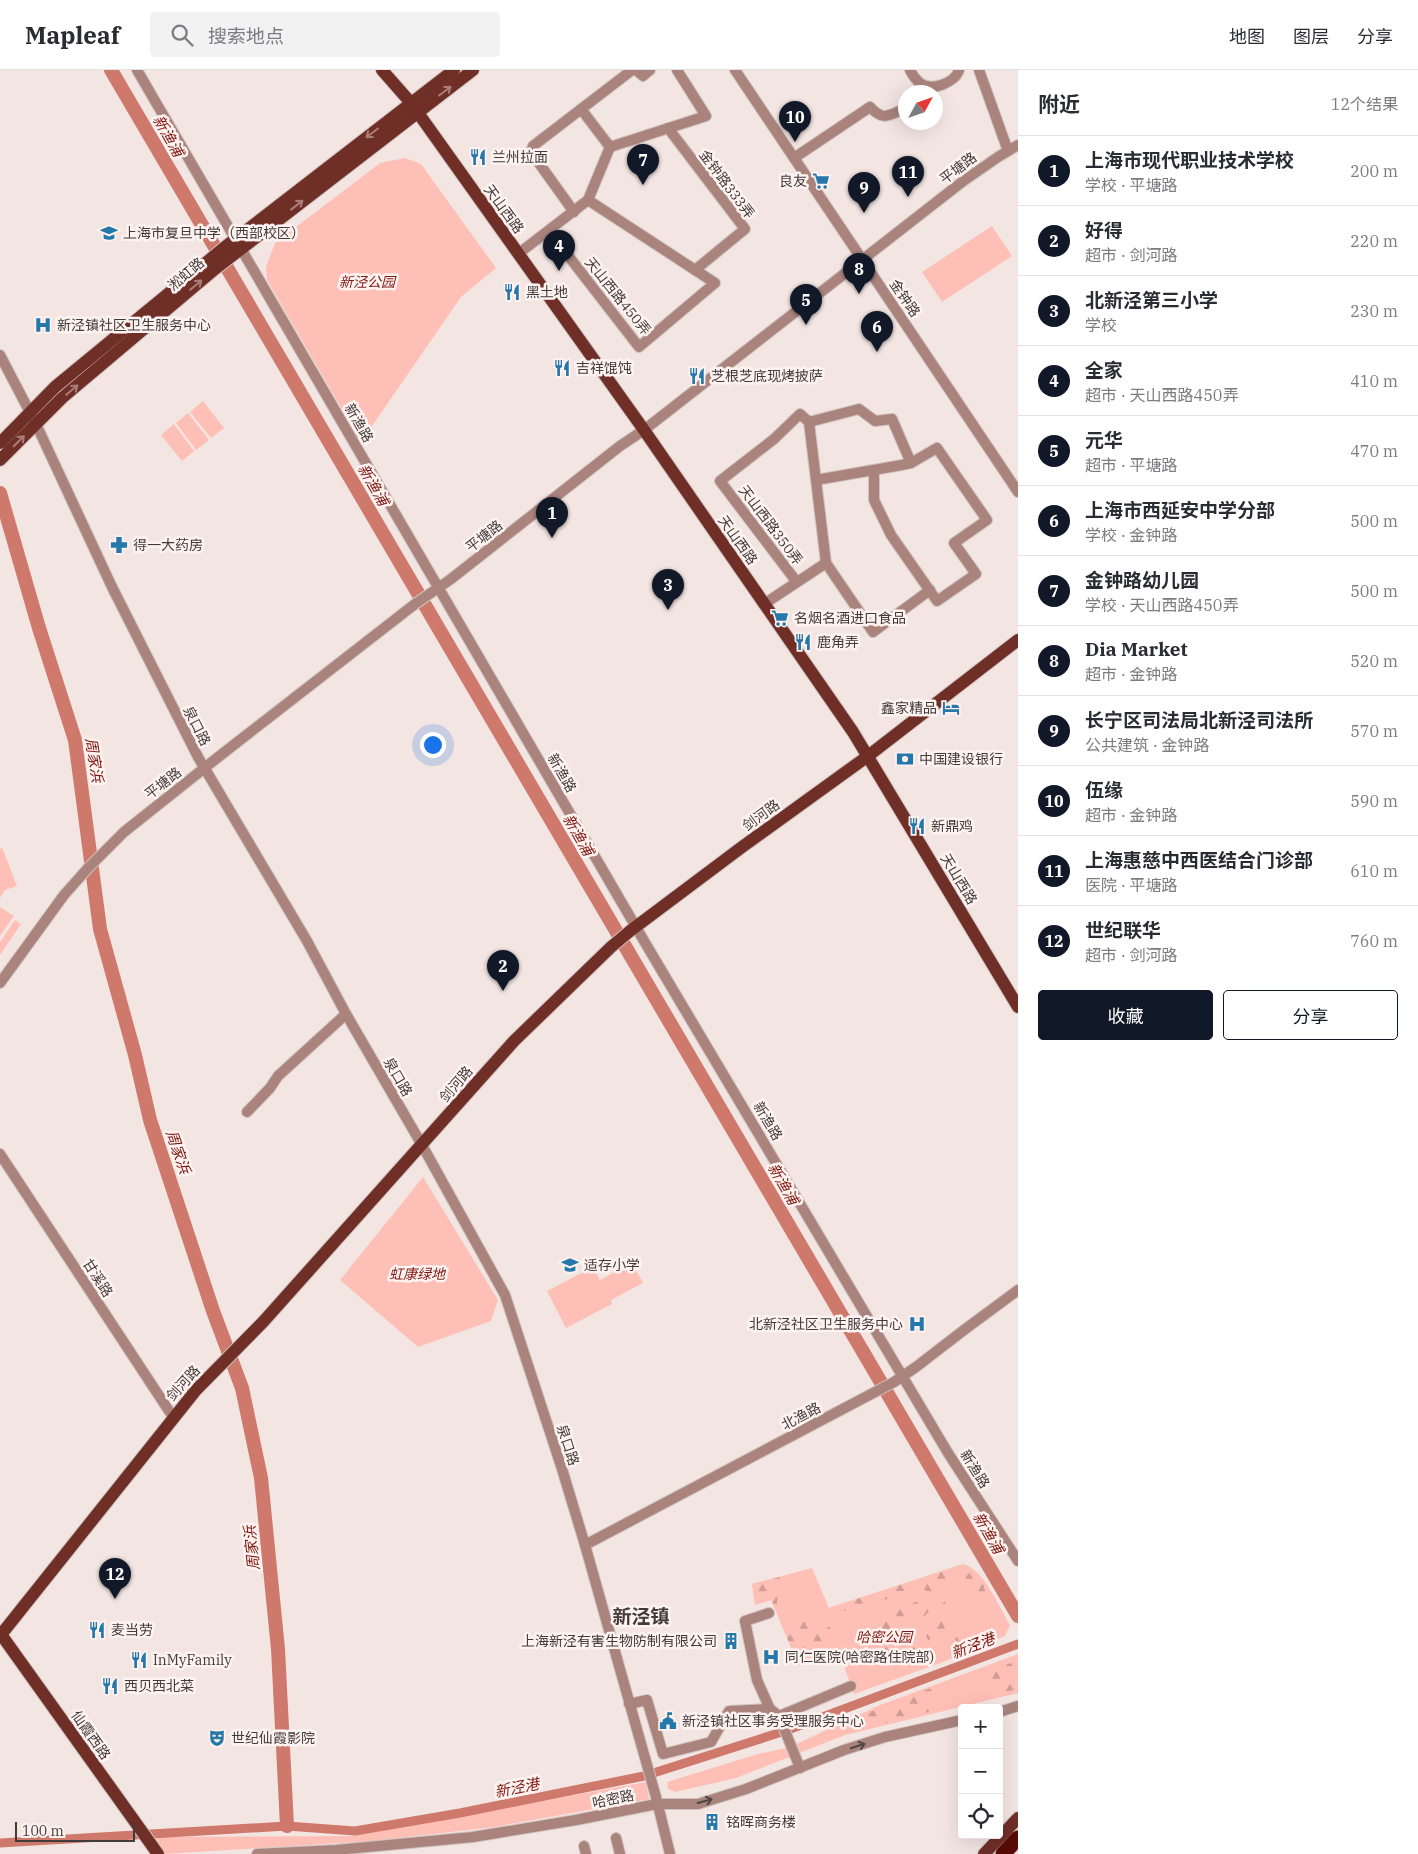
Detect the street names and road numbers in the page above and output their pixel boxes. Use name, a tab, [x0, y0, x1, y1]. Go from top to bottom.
street label: 金钟路333弄	[695, 146, 759, 222]
street label: 平塘路	[936, 148, 980, 188]
street label: 天山西路	[480, 181, 528, 237]
street label: 天山西路450弄	[581, 253, 655, 339]
street label: 淞虹路	[164, 254, 208, 294]
street label: 金钟路	[886, 276, 924, 320]
street label: 新渔路	[341, 400, 377, 446]
street label: 天山西路350弄	[736, 482, 806, 568]
street label: 天山西路	[715, 512, 761, 568]
street label: 平塘路	[462, 516, 506, 556]
street label: 泉口路	[179, 703, 215, 749]
street label: 新渔路	[544, 750, 580, 796]
street label: 平塘路	[141, 763, 185, 803]
street label: 剑河路	[739, 795, 783, 835]
street label: 天山西路	[937, 850, 981, 908]
street label: 泉口路	[380, 1054, 416, 1100]
street label: 剑河路	[435, 1062, 477, 1106]
street label: 新渔路	[749, 1098, 787, 1144]
street label: 甘溪路	[79, 1255, 117, 1301]
street label: 剑河路	[162, 1361, 204, 1405]
street label: 北渔路	[778, 1398, 824, 1434]
street label: 泉口路	[553, 1422, 583, 1468]
street label: 新渔路	[956, 1446, 994, 1492]
street label: 仙霞西路	[68, 1707, 114, 1763]
street label: 哈密路	[591, 1786, 635, 1812]

